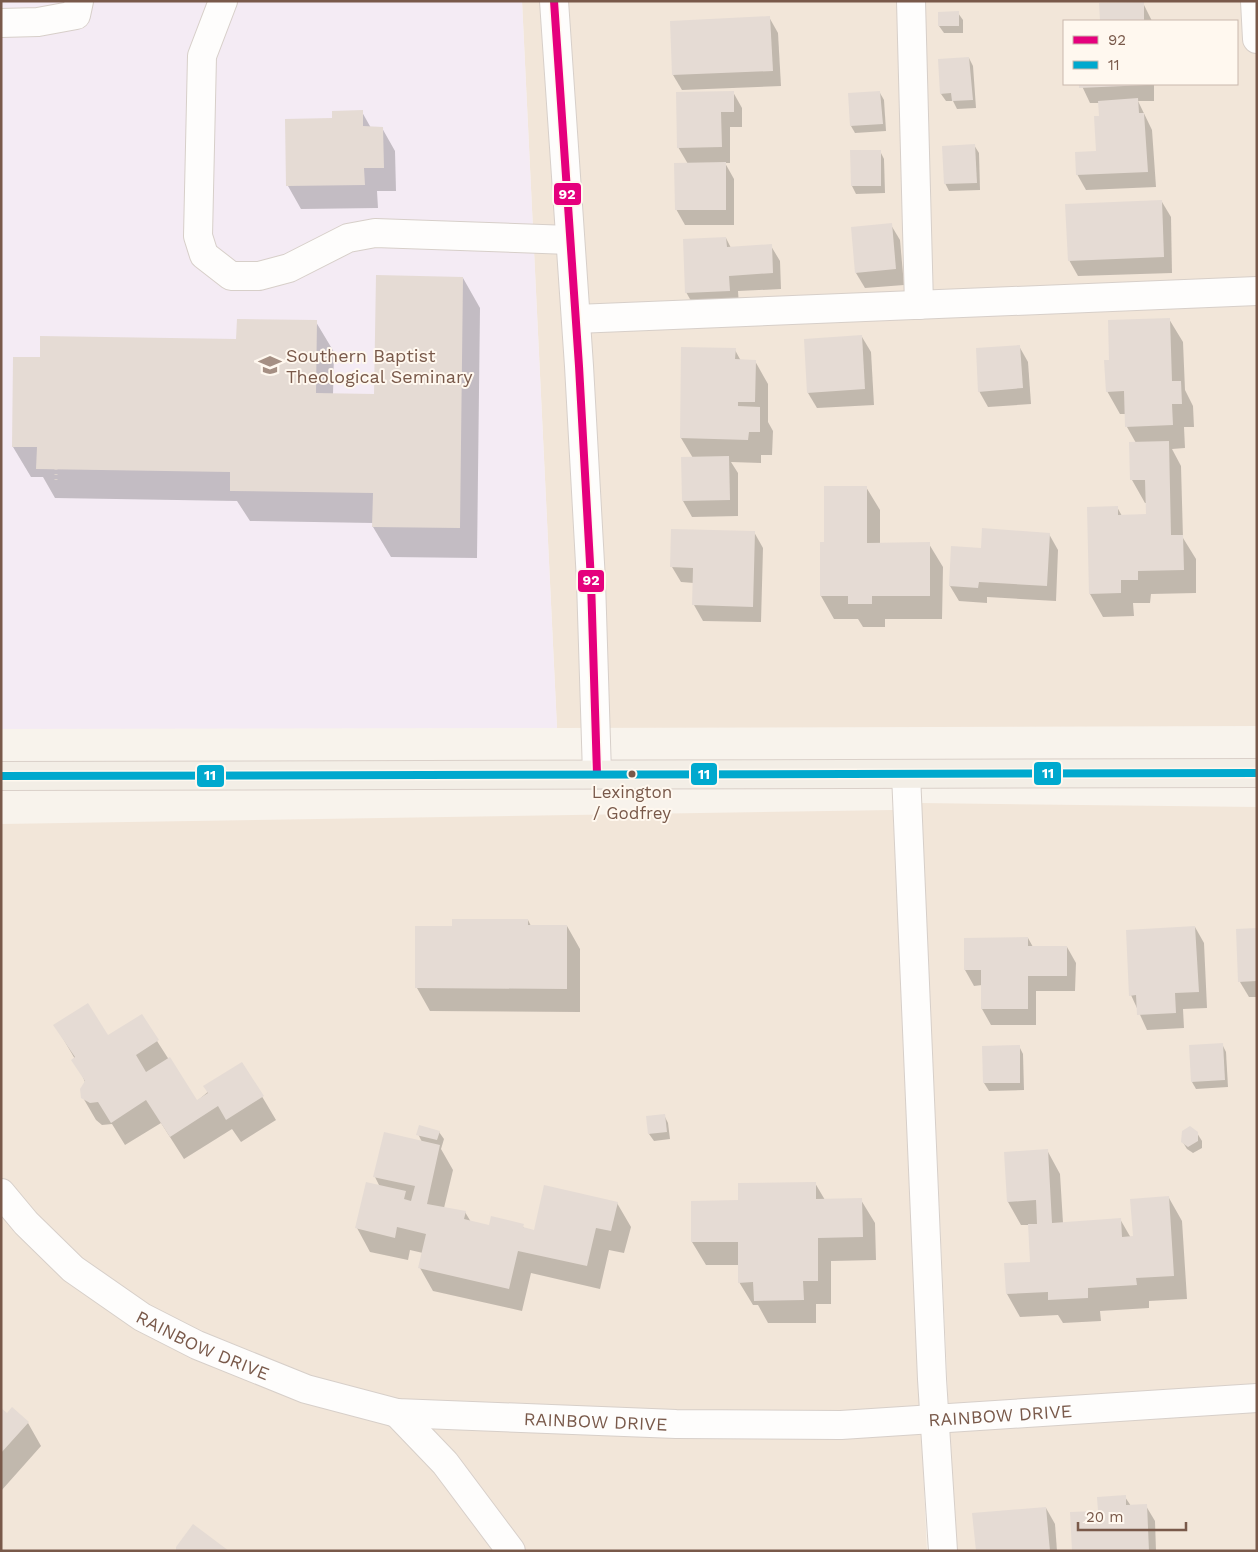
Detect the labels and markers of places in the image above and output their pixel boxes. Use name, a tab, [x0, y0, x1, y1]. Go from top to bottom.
place label: Southern Baptist Theological Seminary	[286, 345, 473, 387]
school or university icon: Southern Baptist Theological Seminary	[257, 352, 283, 378]
marker: Lexington / Godfrey	[627, 769, 637, 779]
place label: Lexington / Godfrey	[592, 782, 672, 823]

